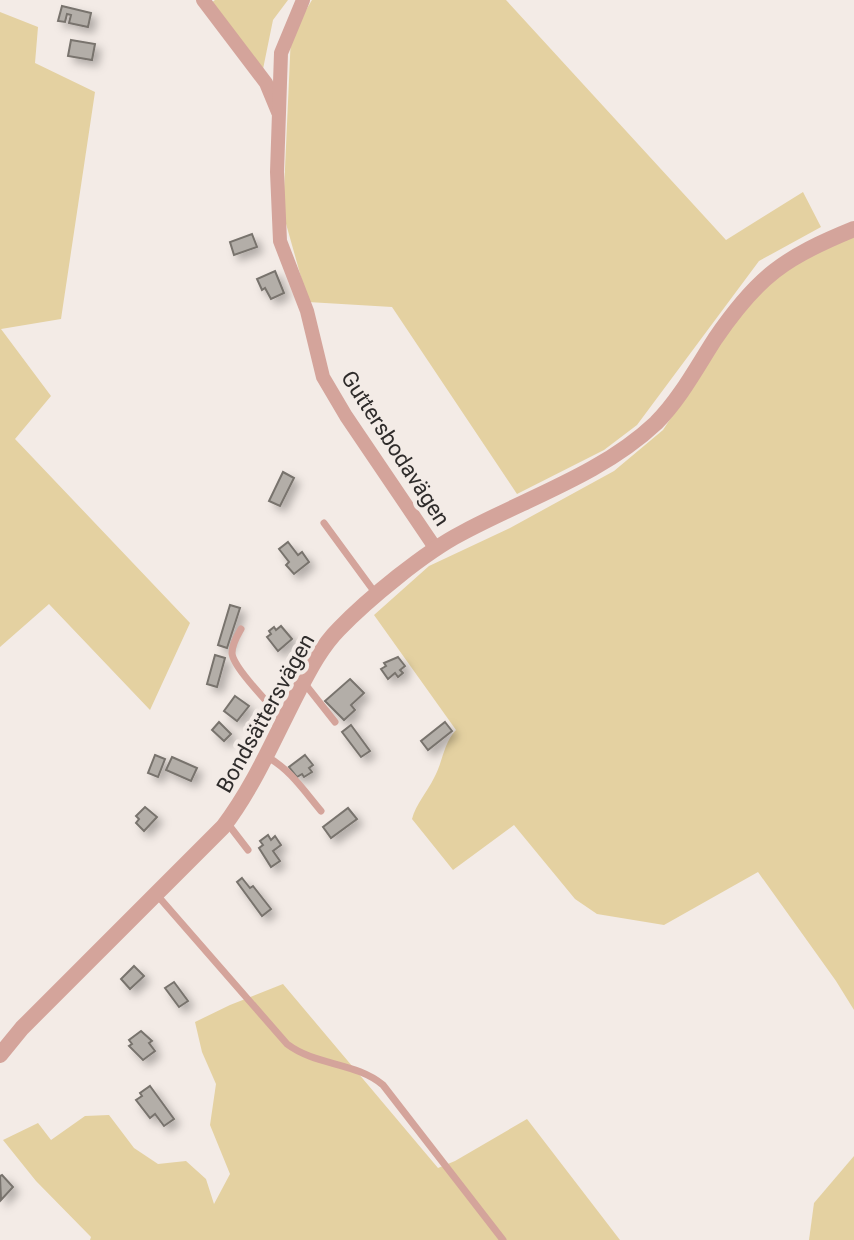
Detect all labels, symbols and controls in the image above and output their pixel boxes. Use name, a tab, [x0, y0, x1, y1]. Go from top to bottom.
street label: Guttersbodavägen	[336, 366, 455, 530]
street label: Bondsättersvägen	[211, 629, 319, 797]

